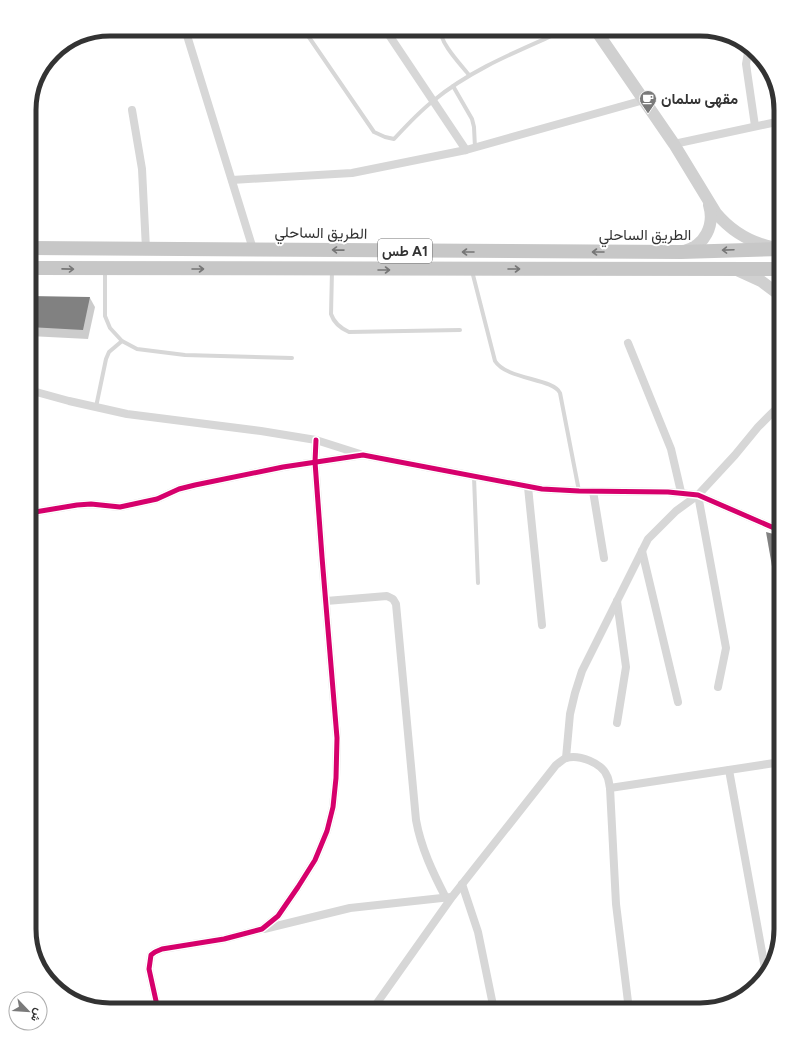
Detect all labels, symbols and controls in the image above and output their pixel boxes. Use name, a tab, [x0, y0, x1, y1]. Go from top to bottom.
cafe icon: مقهى سلمان	[638, 89, 658, 114]
place label: مقهى سلمان	[661, 90, 738, 108]
street label: الطريق الساحلي	[274, 223, 367, 247]
street label: الطريق الساحلي	[599, 226, 691, 248]
road number: طس A1	[378, 239, 432, 263]
one-way arrow	[332, 247, 345, 254]
one-way arrow	[722, 247, 735, 254]
one-way arrow	[462, 248, 475, 256]
one-way arrow	[592, 248, 605, 256]
one-way arrow	[61, 265, 74, 273]
one-way arrow	[191, 265, 204, 273]
one-way arrow	[507, 265, 520, 273]
one-way arrow	[377, 266, 390, 273]
north arrow	[8, 991, 48, 1031]
text: ش	[28, 1006, 45, 1024]

